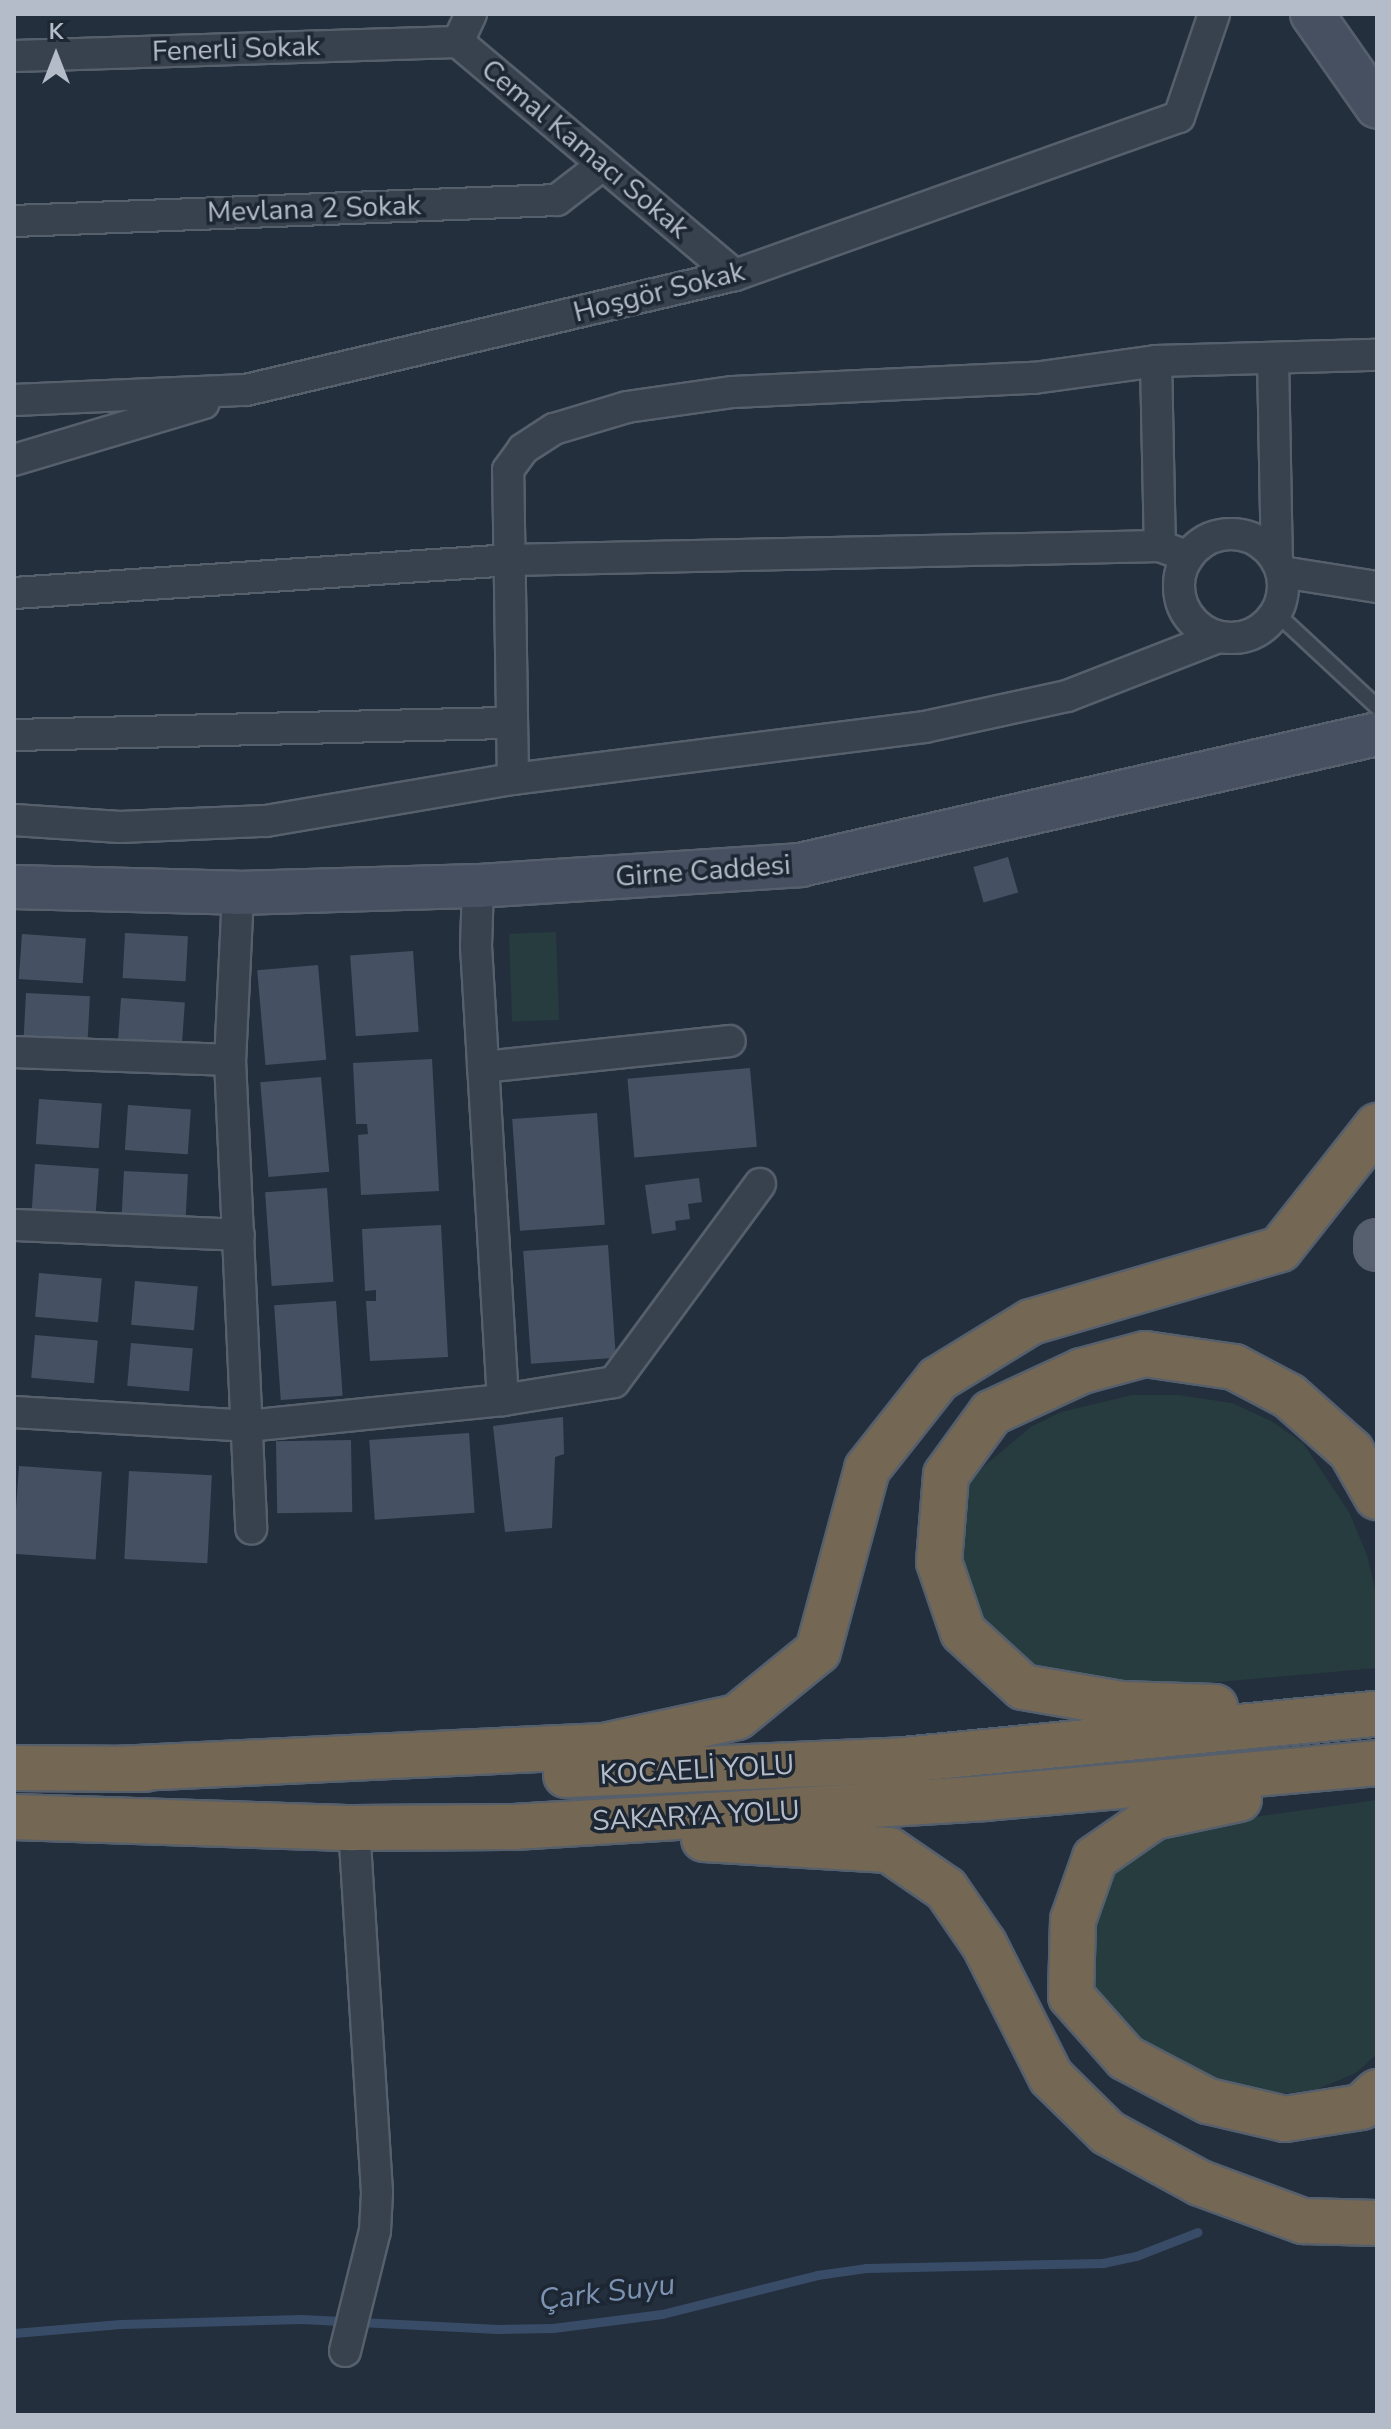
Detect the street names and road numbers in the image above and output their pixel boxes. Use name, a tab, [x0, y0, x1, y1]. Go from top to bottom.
street label: Fenerli Sokak	[151, 29, 321, 69]
street label: Cemal Kamacı Sokak	[474, 52, 696, 246]
street label: Mevlana 2 Sokak	[207, 188, 421, 230]
street label: Hoşgör Sokak	[570, 255, 748, 329]
street label: Girne Caddesi	[614, 848, 792, 894]
street label: KOCAELİ YOLU	[599, 1748, 795, 1792]
street label: SAKARYA YOLU	[591, 1794, 801, 1838]

